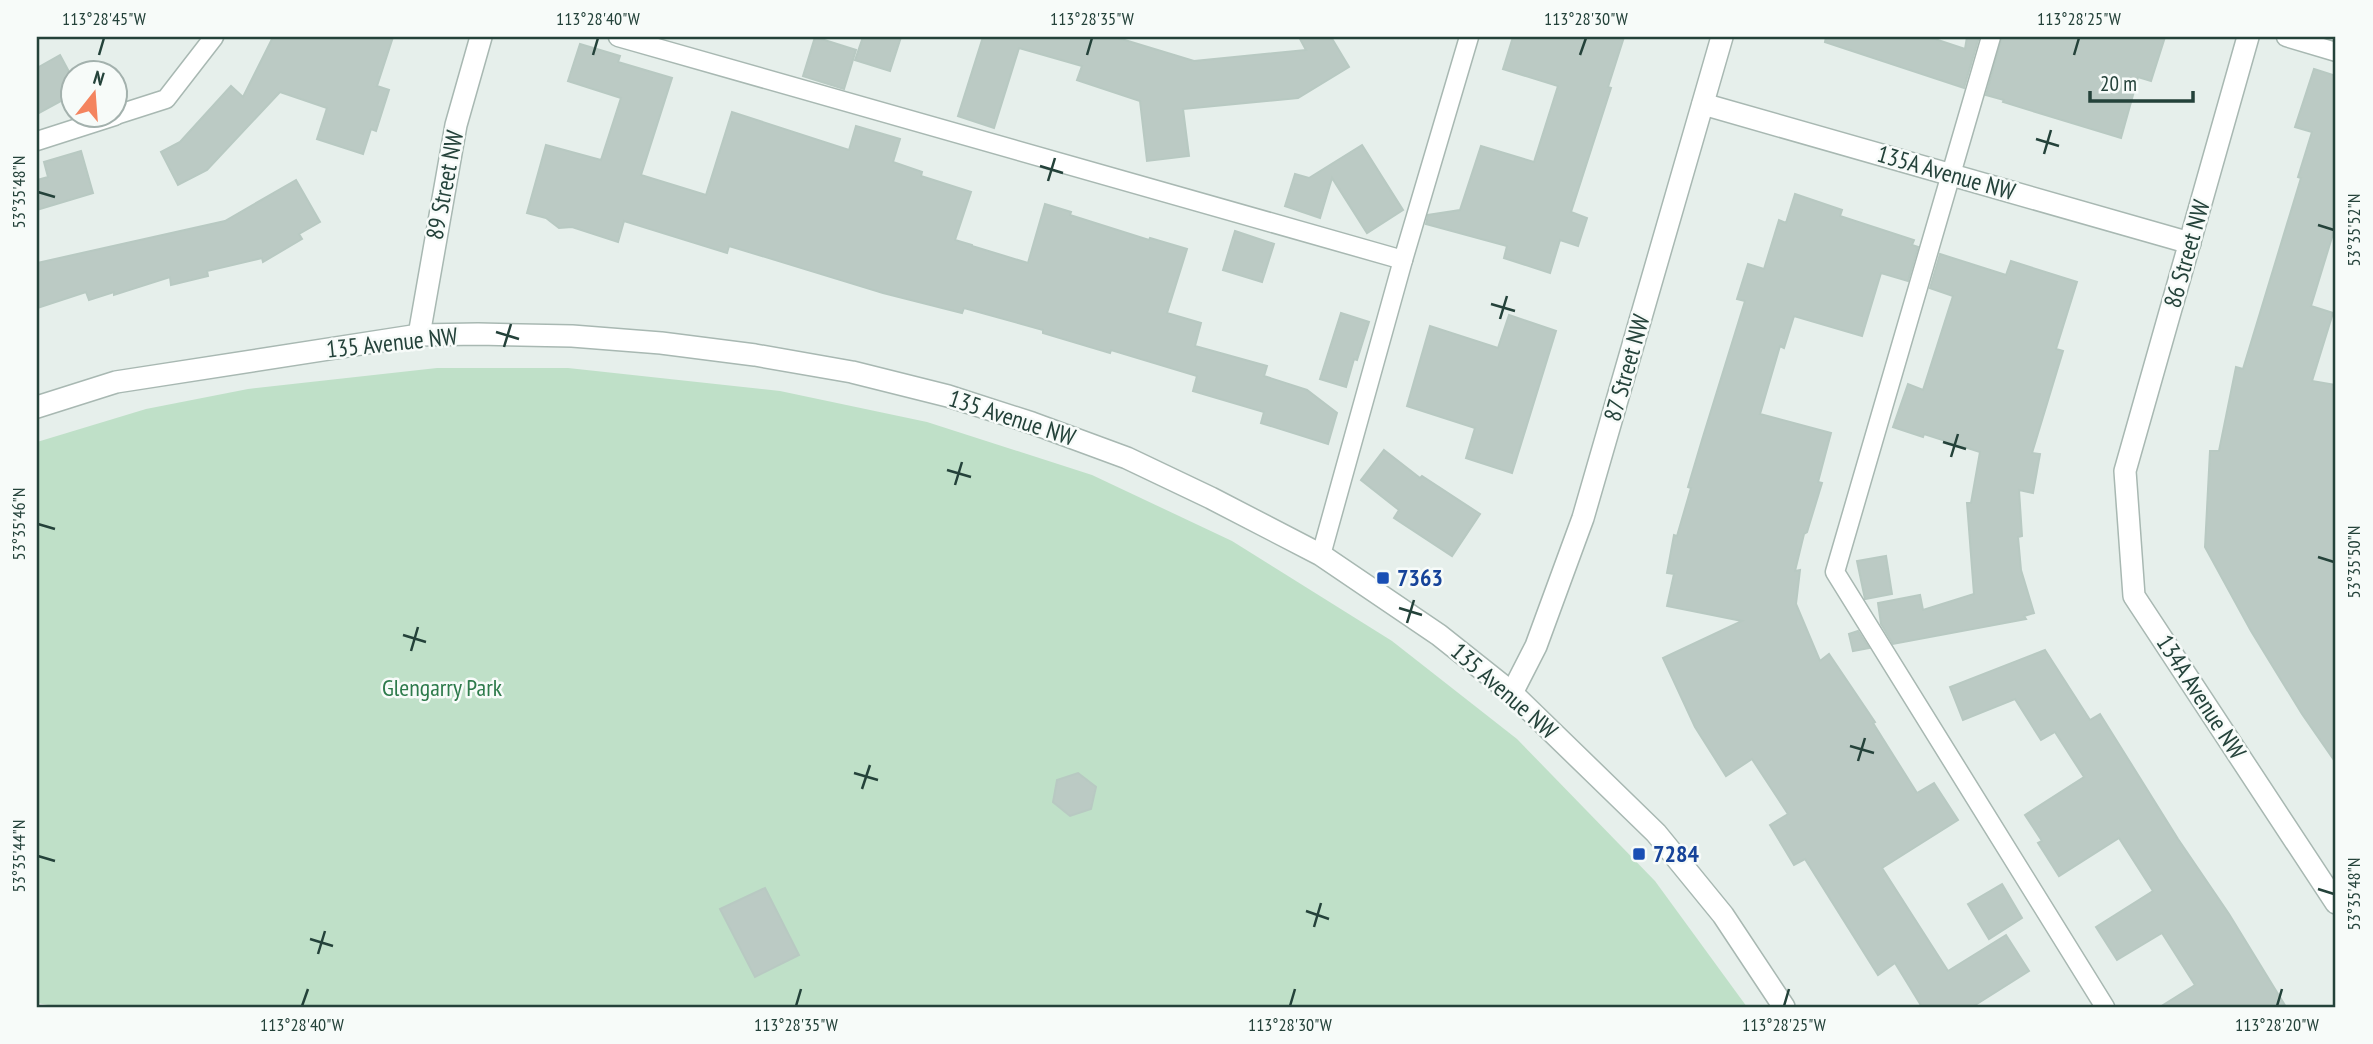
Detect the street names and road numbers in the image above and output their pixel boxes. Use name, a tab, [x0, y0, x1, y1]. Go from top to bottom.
street label: 89 Street NW	[419, 128, 470, 242]
street label: 135A Avenue NW	[1874, 138, 2019, 207]
street label: 86 Street NW	[2156, 196, 2217, 311]
street label: 87 Street NW	[1597, 311, 1657, 425]
street label: 135 Avenue NW	[325, 320, 459, 365]
street label: 135 Avenue NW	[945, 382, 1080, 453]
street label: 134A Avenue NW	[2150, 629, 2253, 765]
street label: 135 Avenue NW	[1444, 636, 1564, 746]

